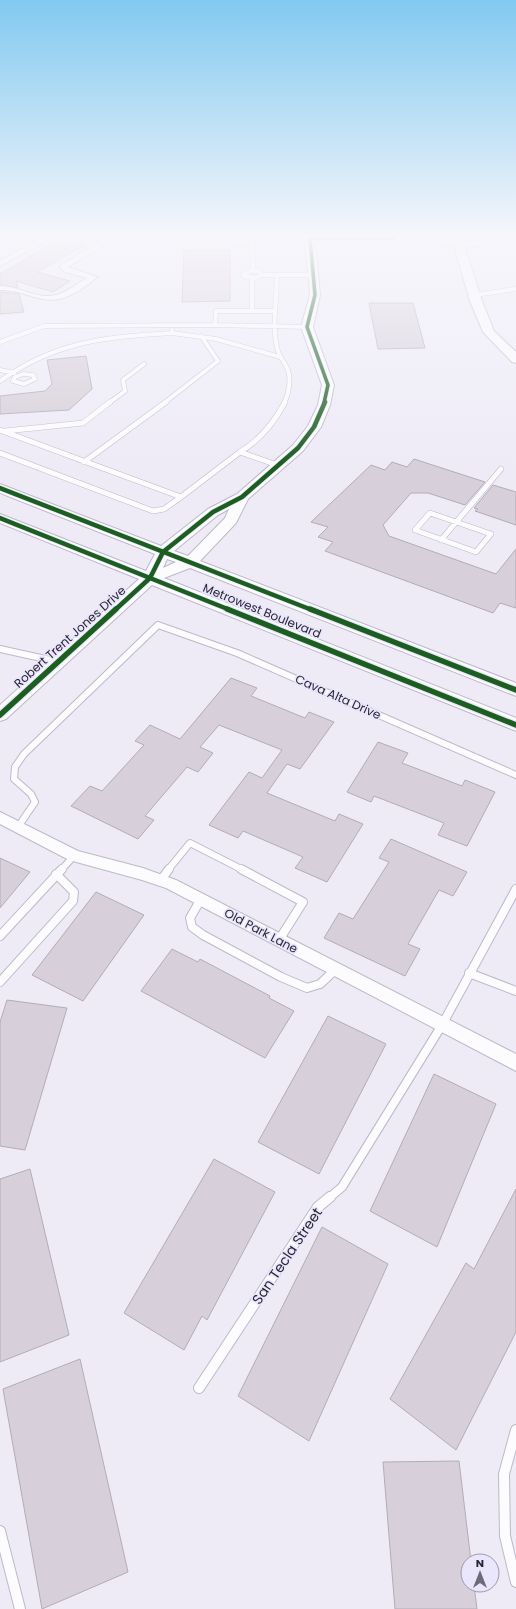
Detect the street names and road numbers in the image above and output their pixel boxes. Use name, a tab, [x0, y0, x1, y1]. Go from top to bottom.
street label: Metrowest Boulevard	[201, 579, 324, 642]
street label: Robert Trent Jones Drive	[10, 582, 129, 691]
street label: Cava Alta Drive	[293, 670, 384, 723]
street label: Old Park Lane	[221, 904, 301, 957]
street label: San Tecla Street	[247, 1204, 327, 1308]

